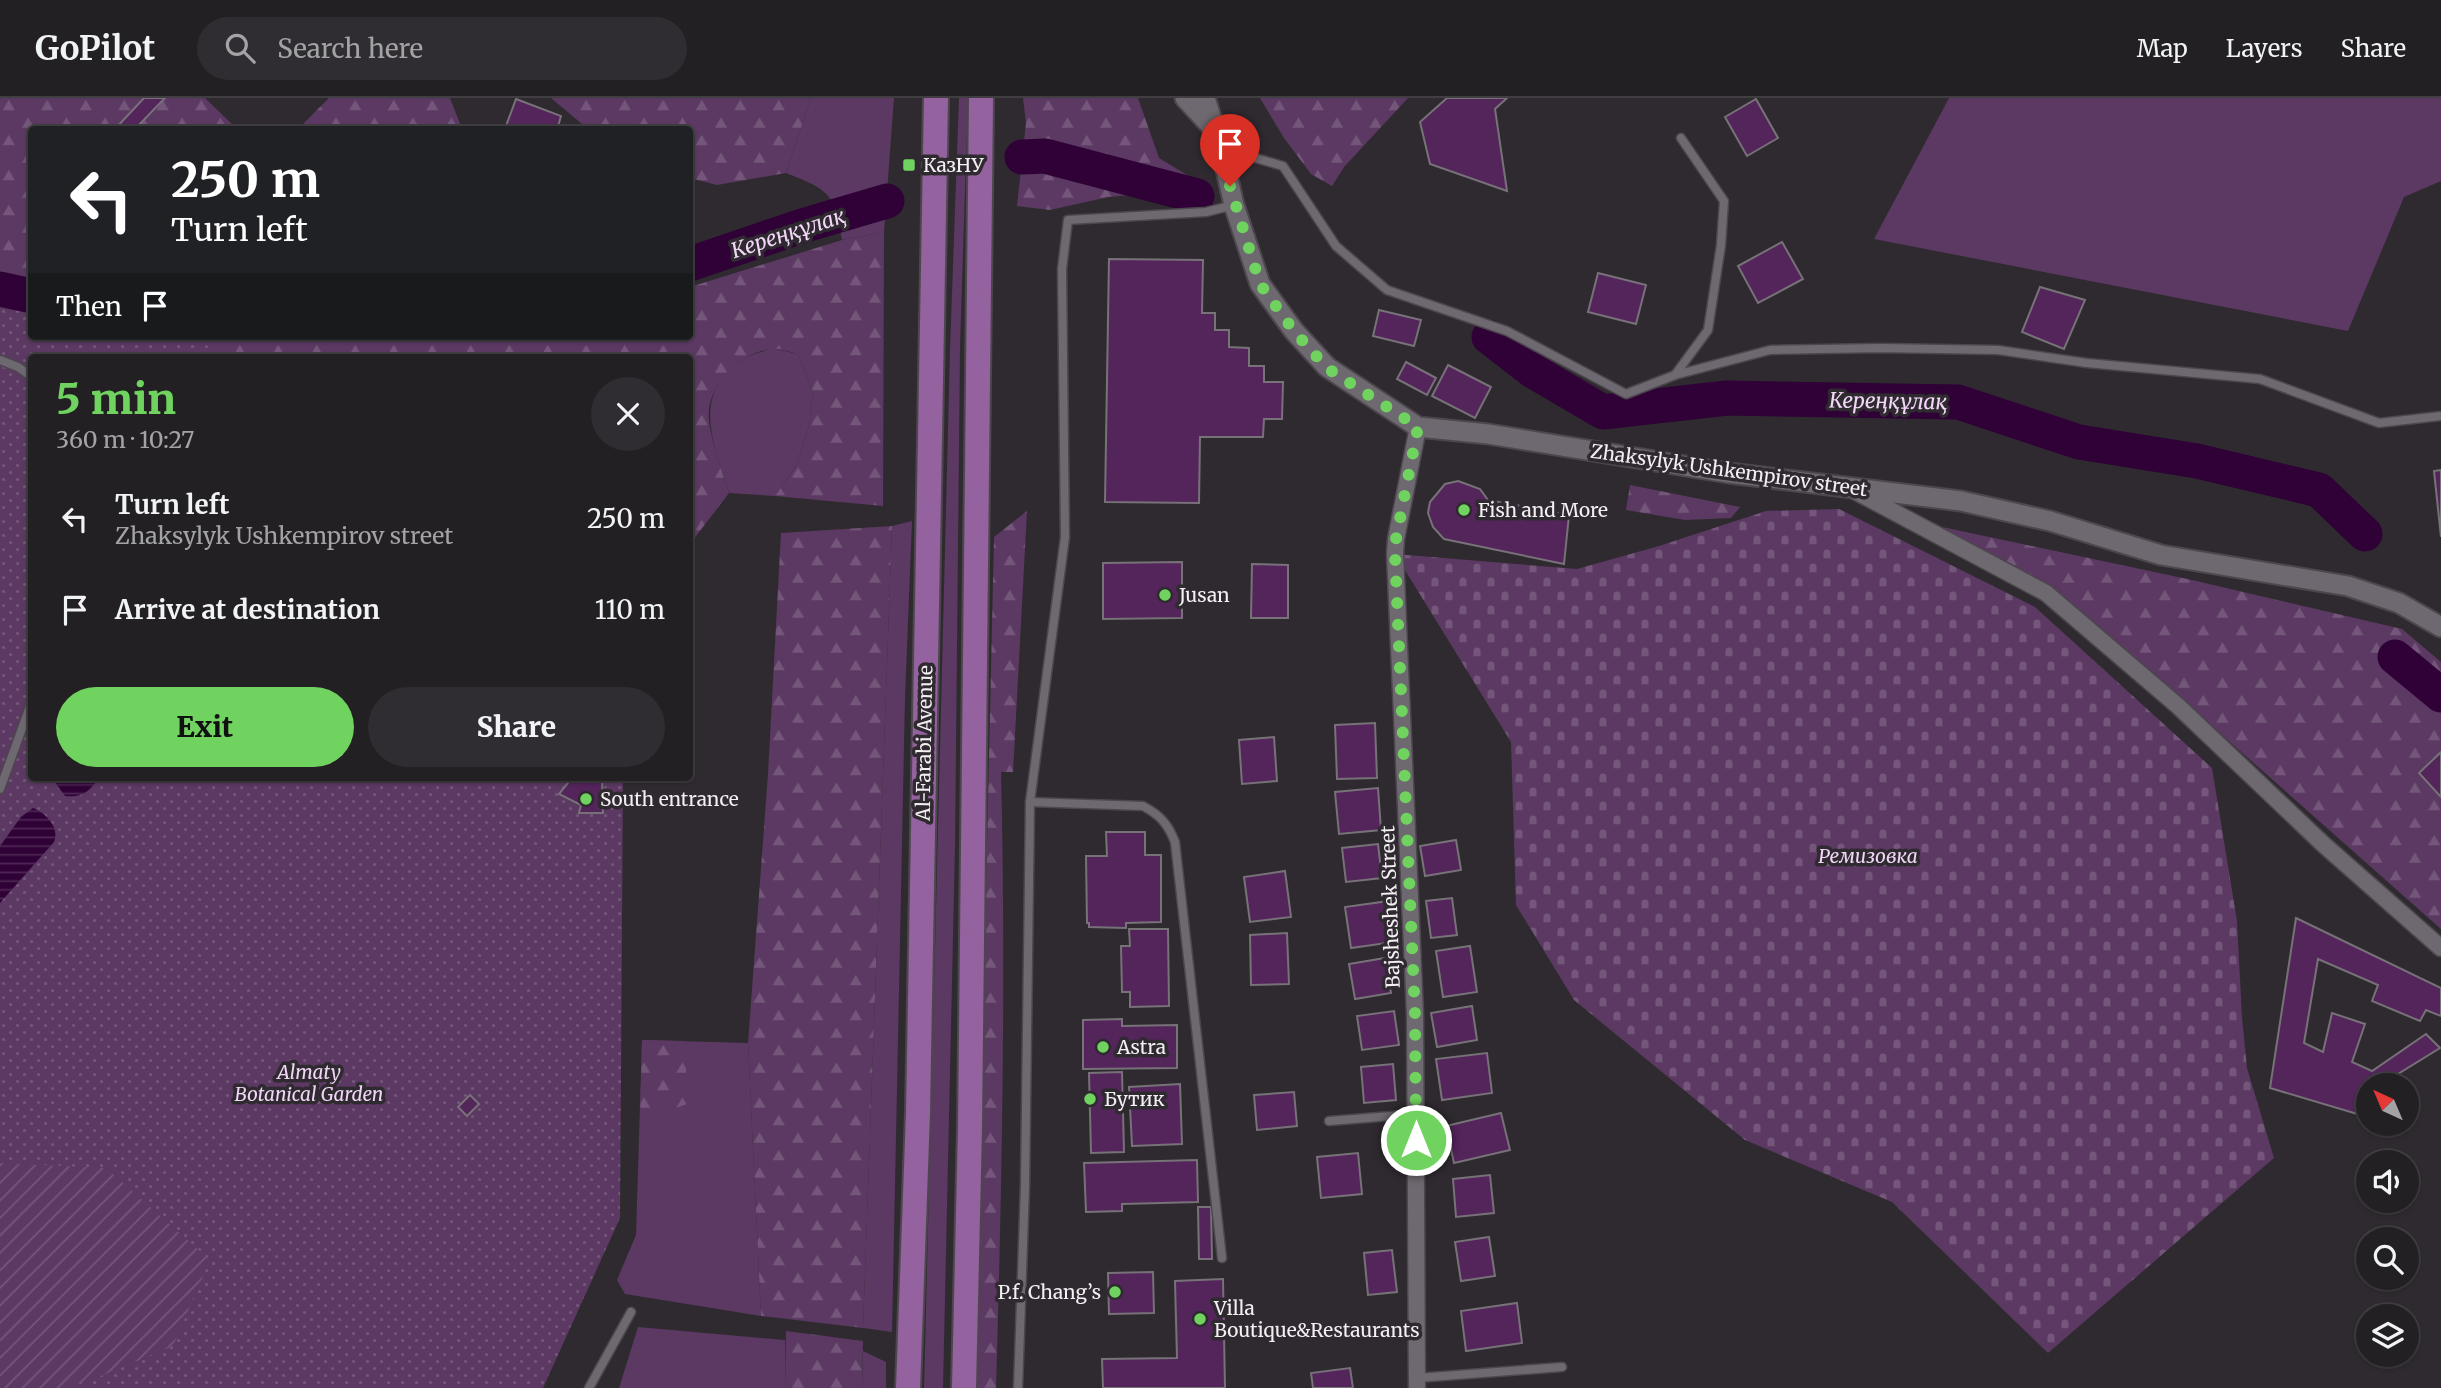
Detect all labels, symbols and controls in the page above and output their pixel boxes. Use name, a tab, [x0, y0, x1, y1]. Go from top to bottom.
search box	[197, 17, 687, 80]
text: GoPilot	[35, 28, 155, 69]
icon: search	[221, 29, 259, 67]
text: Search here	[277, 32, 423, 65]
text: Map	[2137, 33, 2188, 64]
text: Layers	[2226, 33, 2302, 64]
text: Share	[2340, 33, 2406, 64]
pin	[1200, 114, 1260, 186]
icon: arrive	[1211, 125, 1249, 163]
text: 250 m	[171, 149, 320, 210]
place label: КазНУ	[923, 153, 985, 177]
icon: left	[56, 154, 147, 245]
marker: КазНУ	[901, 157, 917, 173]
water label: Кереңқұлақ	[728, 202, 849, 264]
text: Turn left	[171, 210, 308, 250]
icon: arrive	[136, 287, 174, 325]
text: Then	[56, 290, 122, 323]
text: 5 min	[56, 373, 176, 425]
button: close	[591, 377, 665, 451]
water label: Кереңқұлақ	[1829, 386, 1948, 416]
text: 360 m · 10:27	[56, 425, 194, 454]
street label: Zhaksylyk Ushkempirov street	[1589, 439, 1870, 501]
text: Turn left	[115, 488, 229, 521]
place label: Fish and More	[1478, 498, 1608, 522]
icon: left	[56, 500, 94, 538]
text: 250 m	[587, 502, 665, 535]
marker: Fish and More	[1456, 502, 1472, 518]
text: Zhaksylyk Ushkempirov street	[115, 521, 453, 550]
place label: Jusan	[1178, 583, 1230, 607]
marker: Jusan	[1157, 587, 1173, 603]
icon: arrive	[56, 591, 94, 629]
text: Arrive at destination	[115, 593, 380, 626]
text: 110 m	[595, 593, 665, 626]
street label: Al-Farabi Avenue	[911, 665, 937, 822]
button: Exit	[56, 687, 354, 767]
button: Share	[368, 687, 665, 767]
place label: South entrance	[600, 787, 739, 811]
marker: South entrance	[578, 791, 594, 807]
street label: Bajsheshek Street	[1375, 825, 1405, 989]
park label: Ремизовка	[1818, 844, 1918, 868]
place label: Astra	[1116, 1035, 1166, 1059]
marker: Astra	[1095, 1039, 1111, 1055]
park label: Almaty Botanical Garden	[235, 1060, 383, 1106]
north arrow	[2356, 1073, 2418, 1136]
map controls	[2356, 1073, 2419, 1367]
place label: Бутик	[1104, 1087, 1165, 1111]
marker: Бутик	[1082, 1091, 1098, 1107]
position arrow	[1379, 1103, 1453, 1177]
button: sound	[2356, 1150, 2419, 1213]
button: search	[2356, 1227, 2419, 1290]
place label: P.f. Chang’s	[998, 1280, 1101, 1304]
marker: P.f. Chang’s	[1107, 1284, 1123, 1300]
place label: Villa Boutique&Restaurants	[1213, 1296, 1420, 1342]
button: layers	[2356, 1304, 2419, 1367]
marker: Villa Boutique&Restaurants	[1192, 1311, 1208, 1327]

